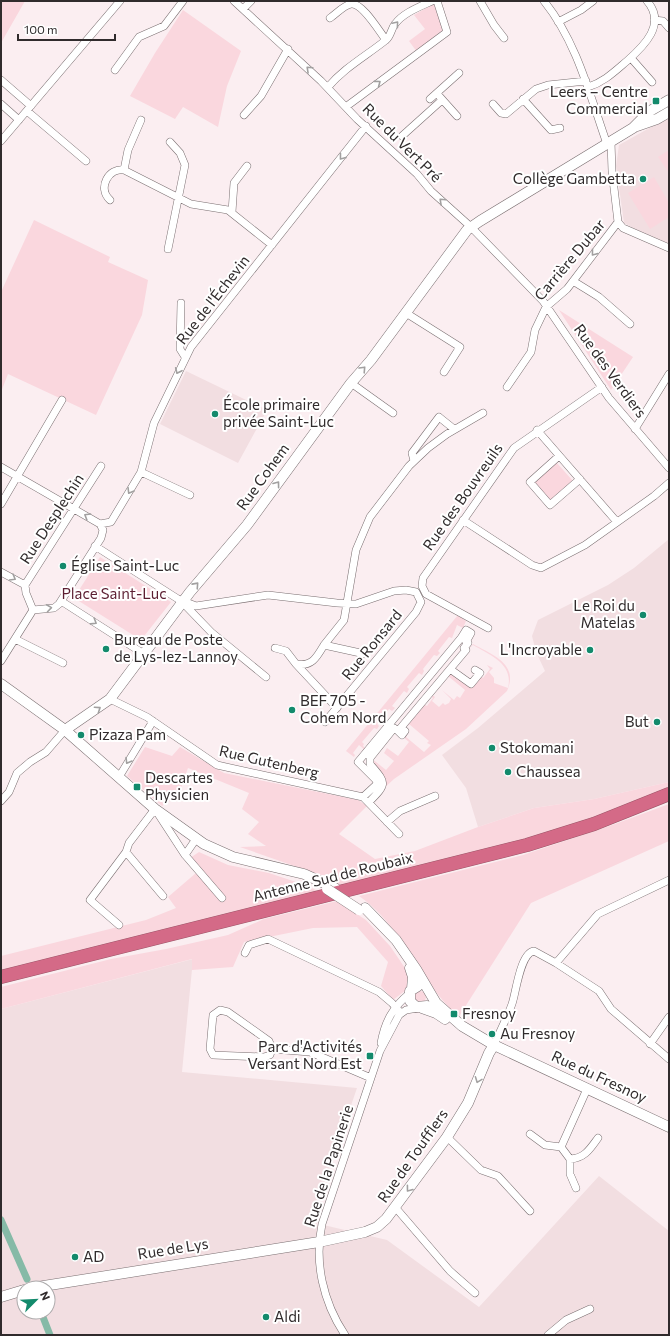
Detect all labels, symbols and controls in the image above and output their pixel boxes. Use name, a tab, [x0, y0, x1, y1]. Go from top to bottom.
scale bar	[18, 16, 115, 42]
one-way arrow	[392, 21, 399, 29]
text: 100 m	[24, 22, 58, 36]
one-way arrow	[306, 67, 314, 74]
one-way arrow	[374, 81, 381, 88]
place label: Leers – Centre Commercial	[550, 82, 648, 117]
marker: Leers – Centre Commercial	[651, 96, 661, 106]
street label: Rue du Vert Pré	[359, 99, 446, 186]
one-way arrow	[340, 153, 347, 160]
place label: Collège Gambetta	[513, 169, 635, 187]
marker: Collège Gambetta	[638, 174, 648, 184]
one-way arrow	[439, 198, 447, 206]
street label: Carrière Dubar	[530, 215, 608, 304]
one-way arrow	[591, 248, 598, 255]
street label: Rue de l'Échevin	[171, 251, 253, 348]
street label: Rue des Verdiers	[571, 320, 651, 421]
one-way arrow	[358, 366, 366, 374]
one-way arrow	[175, 367, 183, 374]
place label: École primaire privée Saint-Luc	[223, 394, 334, 430]
marker: École primaire privée Saint-Luc	[210, 409, 220, 419]
street label: Rue des Bouvreuils	[418, 439, 506, 553]
street label: Rue Cohem	[232, 440, 292, 513]
street label: Rue Desplechin	[15, 470, 87, 567]
one-way arrow	[273, 482, 280, 489]
one-way arrow	[127, 487, 134, 494]
one-way arrow	[84, 514, 91, 521]
place label: Église Saint-Luc	[71, 555, 179, 574]
marker: Église Saint-Luc	[58, 561, 68, 571]
one-way arrow	[9, 574, 16, 581]
one-way arrow	[191, 583, 198, 590]
park label: Place Saint-Luc	[61, 584, 167, 602]
place label: Le Roi du Matelas	[573, 596, 635, 631]
one-way arrow	[46, 604, 52, 613]
street label: Rue Ronsard	[337, 606, 405, 683]
marker: Le Roi du Matelas	[638, 610, 648, 620]
one-way arrow	[90, 617, 97, 625]
place label: Bureau de Poste de Lys-lez-Lannoy	[114, 630, 238, 665]
place label: L'Incroyable	[500, 640, 582, 658]
marker: Bureau de Poste de Lys-lez-Lannoy	[101, 644, 111, 654]
marker: L'Incroyable	[585, 645, 595, 655]
place label: BEF 705 - Cohem Nord	[300, 691, 386, 726]
marker: BEF 705 - Cohem Nord	[287, 705, 297, 715]
one-way arrow	[94, 706, 101, 714]
place label: But	[625, 712, 649, 730]
marker: But	[652, 717, 662, 727]
place label: Pizaza Pam	[89, 725, 166, 743]
marker: Pizaza Pam	[76, 730, 86, 740]
place label: Stokomani	[500, 738, 574, 756]
street label: Rue Gutenberg	[218, 741, 321, 781]
marker: Stokomani	[487, 743, 497, 753]
one-way arrow	[126, 757, 133, 764]
place label: Chaussea	[516, 762, 580, 780]
marker: Chaussea	[503, 767, 513, 777]
place label: Descartes Physicien	[145, 768, 213, 803]
marker: Descartes Physicien	[132, 782, 142, 792]
street label: Antenne Sud de Roubaix	[251, 847, 415, 905]
place label: Fresnoy	[462, 1004, 516, 1022]
marker: Fresnoy	[449, 1009, 459, 1019]
place label: Au Fresnoy	[500, 1024, 576, 1042]
marker: Au Fresnoy	[487, 1029, 497, 1039]
place label: Parc d'Activités Versant Nord Est	[247, 1037, 362, 1072]
street label: Rue du Fresnoy	[549, 1046, 650, 1106]
marker: Parc d'Activités Versant Nord Est	[365, 1051, 375, 1061]
one-way arrow	[475, 1077, 483, 1084]
street label: Rue de la Papinerie	[300, 1102, 356, 1229]
street label: Rue de Toufflers	[373, 1105, 451, 1206]
one-way arrow	[407, 1185, 414, 1192]
street label: Rue de Lys	[136, 1234, 210, 1262]
place label: AD	[83, 1247, 104, 1265]
marker: AD	[70, 1252, 80, 1262]
north arrow	[16, 1280, 56, 1320]
text: N	[38, 1289, 53, 1302]
place label: Aldi	[274, 1307, 301, 1325]
marker: Aldi	[261, 1312, 271, 1322]

